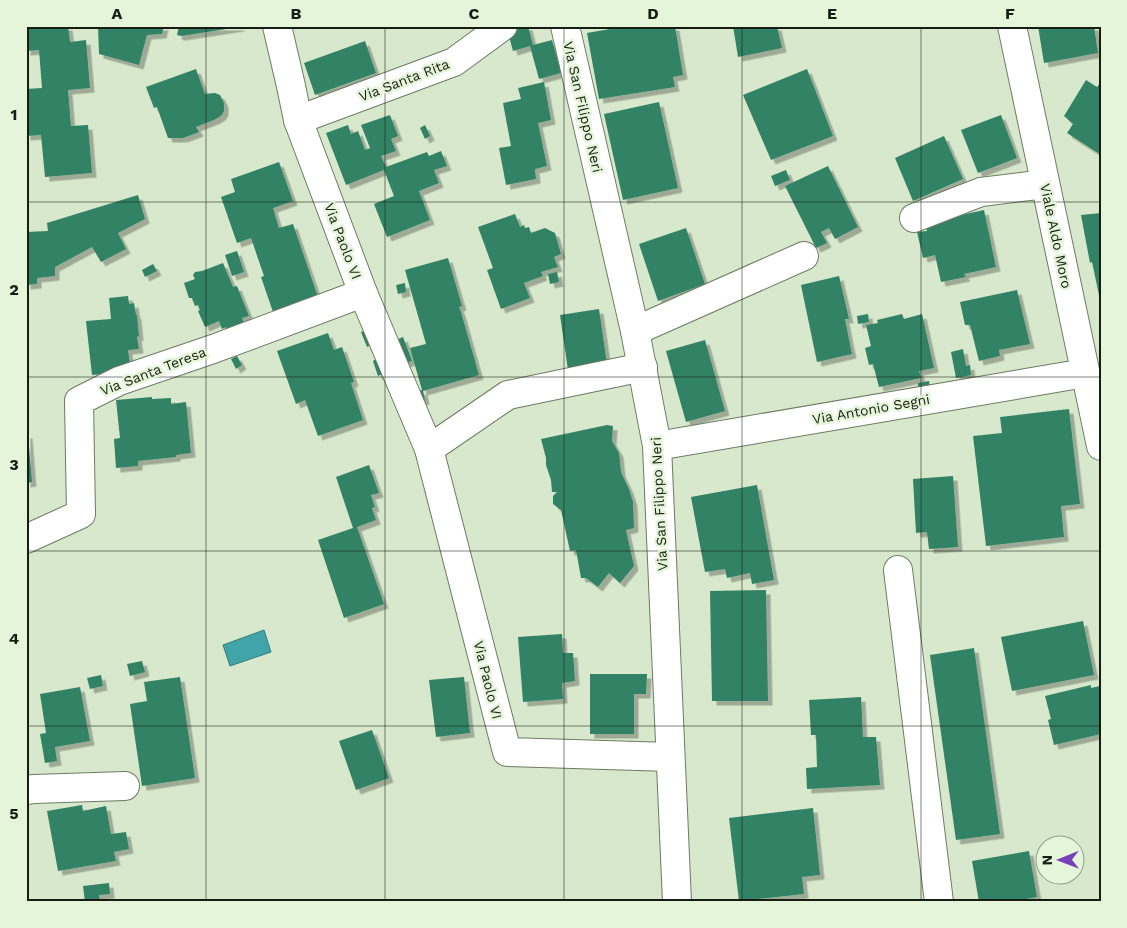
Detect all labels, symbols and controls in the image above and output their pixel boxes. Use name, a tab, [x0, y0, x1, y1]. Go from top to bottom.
text: A	[112, 4, 123, 23]
text: B	[291, 4, 302, 23]
text: C	[469, 4, 480, 23]
text: D	[647, 4, 659, 23]
text: E	[827, 4, 837, 23]
text: F	[1005, 4, 1015, 23]
street label: Via San Filippo Neri	[560, 40, 606, 174]
street label: Via Santa Rita	[357, 55, 452, 105]
text: 1	[11, 105, 17, 124]
street label: Viale Aldo Moro	[1037, 182, 1075, 290]
street label: Via Paolo VI	[321, 201, 365, 281]
text: 2	[9, 280, 19, 299]
street label: Via Santa Teresa	[98, 343, 208, 399]
street label: Via Antonio Segni	[811, 391, 931, 427]
street label: Via San Filippo Neri	[648, 437, 670, 571]
text: 3	[9, 455, 19, 474]
text: 4	[9, 629, 19, 648]
street label: Via Paolo VI	[471, 639, 505, 721]
text: 5	[9, 804, 19, 823]
north arrow	[1034, 836, 1084, 886]
text: N	[1039, 855, 1055, 866]

